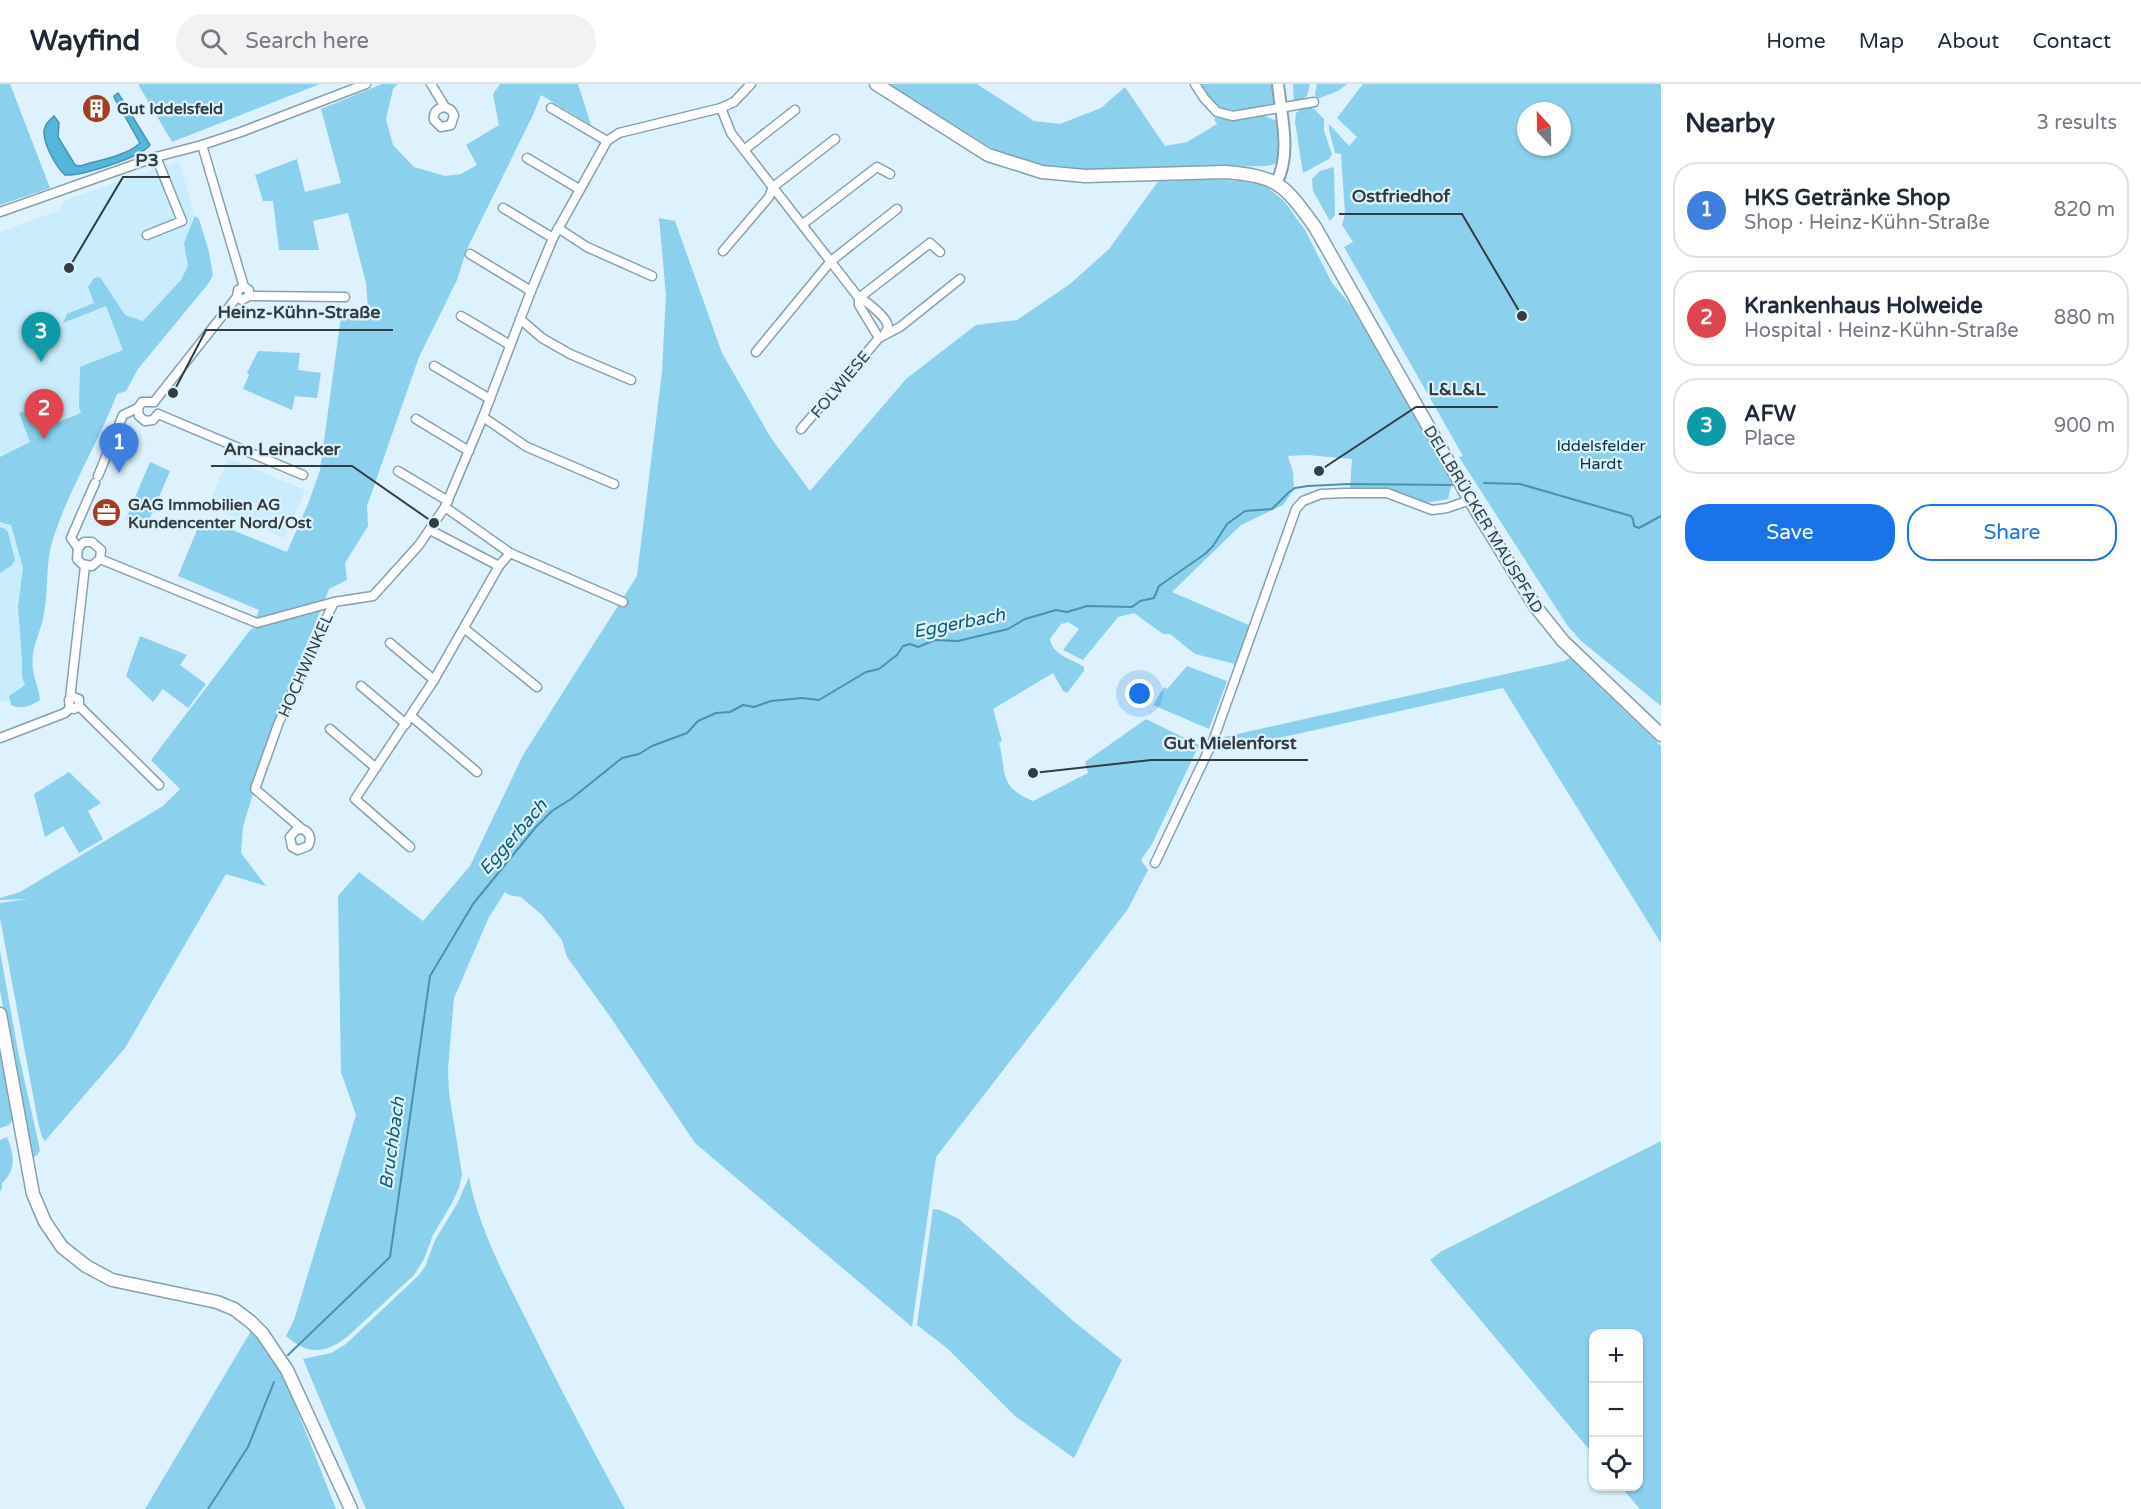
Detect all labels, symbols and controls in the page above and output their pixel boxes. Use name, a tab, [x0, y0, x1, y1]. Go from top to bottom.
search box	[176, 14, 596, 68]
text: Wayfind	[30, 24, 140, 58]
icon: search	[197, 25, 230, 58]
text: Search here	[245, 28, 369, 54]
text: Home	[1766, 29, 1826, 54]
text: Map	[1859, 29, 1904, 54]
text: About	[1937, 29, 1999, 54]
text: Contact	[2032, 29, 2111, 54]
building icon: Gut Iddelsfeld	[80, 92, 112, 124]
place label: Gut Iddelsfeld	[117, 99, 223, 119]
north arrow	[1517, 102, 1571, 156]
text: Nearby	[1685, 108, 1775, 139]
text: 3 results	[2037, 111, 2117, 135]
callout: P3	[123, 141, 170, 177]
text: P3	[135, 149, 159, 171]
callout: Ostfriedhof	[1339, 178, 1462, 214]
text: Ostfriedhof	[1352, 185, 1451, 207]
text: HKS Getränke Shop	[1744, 185, 1950, 211]
text: 1	[1700, 198, 1713, 222]
text: 820 m	[2054, 198, 2115, 222]
text: Shop · Heinz-Kühn-Straße	[1744, 211, 1990, 235]
text: Krankenhaus Holweide	[1744, 293, 1983, 319]
callout: Heinz-Kühn-Straße	[206, 294, 393, 330]
text: Heinz-Kühn-Straße	[218, 301, 380, 323]
text: 2	[1700, 306, 1713, 330]
text: 880 m	[2054, 306, 2115, 330]
pin: 3	[22, 312, 60, 362]
text: Hospital · Heinz-Kühn-Straße	[1744, 319, 2019, 343]
street label: FOLWIESE	[807, 347, 875, 422]
callout: L&L&L	[1416, 371, 1498, 407]
text: L&L&L	[1428, 378, 1486, 400]
pin: 2	[24, 390, 63, 439]
text: AFW	[1744, 401, 1796, 427]
text: 3	[1700, 414, 1713, 438]
text: 900 m	[2054, 414, 2115, 438]
street label: DELLBRÜCKER MAUSPFAD	[1419, 422, 1547, 617]
pin: 1	[100, 424, 138, 473]
text: Place	[1744, 427, 1795, 451]
callout: Am Leinacker	[211, 430, 352, 466]
park label: Iddelsfelder Hardt	[1556, 436, 1646, 474]
text: Am Leinacker	[224, 438, 342, 460]
place label: GAG Immobilien AG Kundencenter Nord/Ost	[128, 495, 312, 533]
office icon: GAG Immobilien AG Kundencenter Nord/Ost	[91, 497, 123, 529]
button: Save	[1685, 504, 1895, 561]
button: Share	[1907, 504, 2117, 561]
water label: Eggerbach	[911, 603, 1008, 643]
street label: HOCHWINKEL	[274, 610, 338, 721]
your location	[1125, 679, 1154, 708]
callout: Gut Mielenforst	[1151, 724, 1308, 760]
text: Gut Mielenforst	[1163, 732, 1297, 754]
water label: Eggerbach	[474, 794, 553, 879]
water label: Bruchbach	[375, 1095, 409, 1190]
map controls	[1589, 1329, 1643, 1491]
button: +	[1589, 1329, 1643, 1383]
button: −	[1589, 1383, 1643, 1437]
button: locate	[1589, 1437, 1643, 1491]

